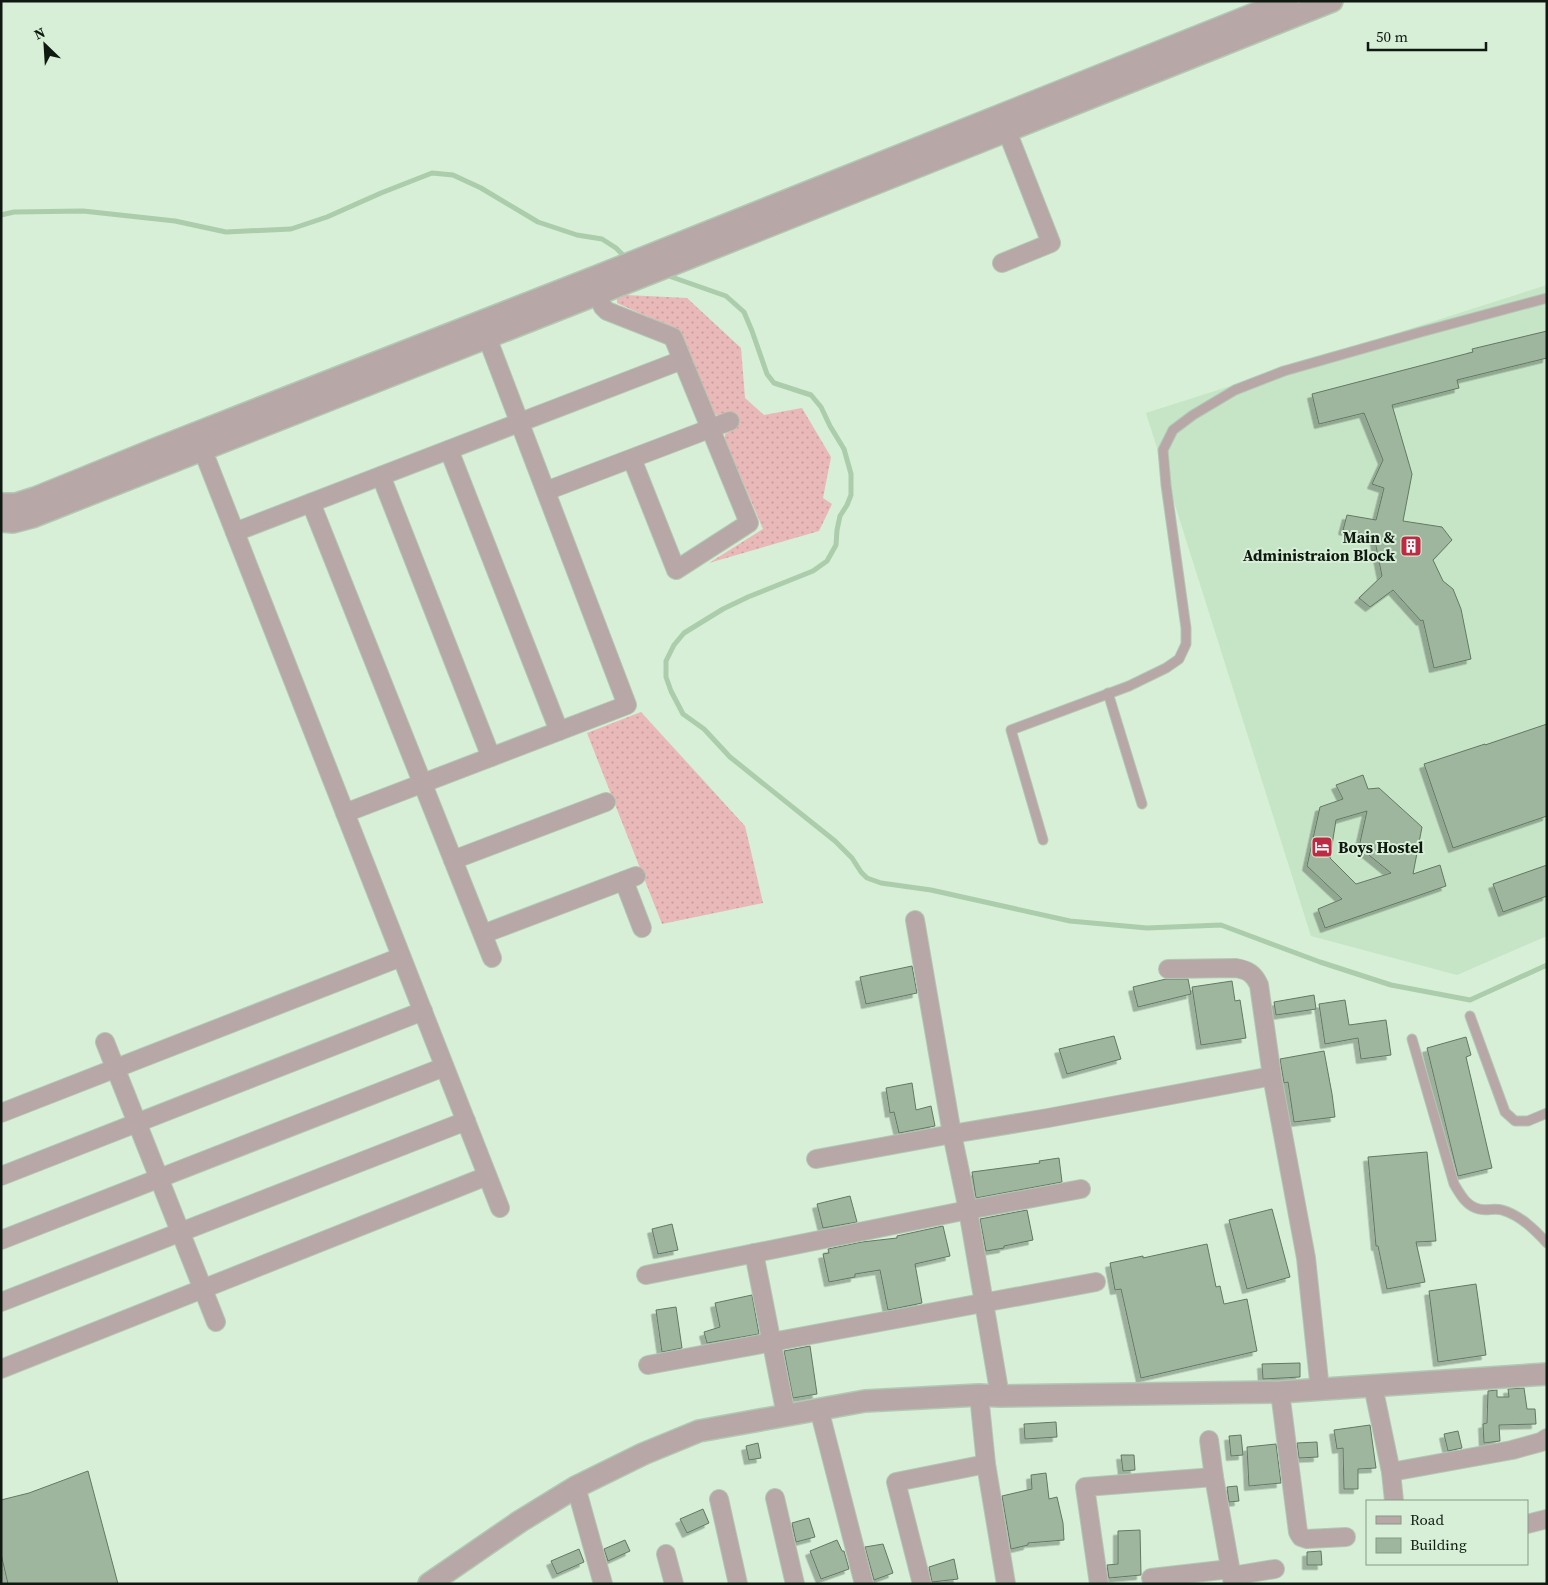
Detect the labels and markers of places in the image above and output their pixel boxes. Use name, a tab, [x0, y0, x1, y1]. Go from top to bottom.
place label: Main & Administraion Block	[1243, 526, 1395, 566]
building icon: Main & Administraion Block	[1399, 534, 1423, 558]
hotel icon: Boys Hostel	[1310, 835, 1334, 859]
place label: Boys Hostel	[1338, 836, 1423, 858]

